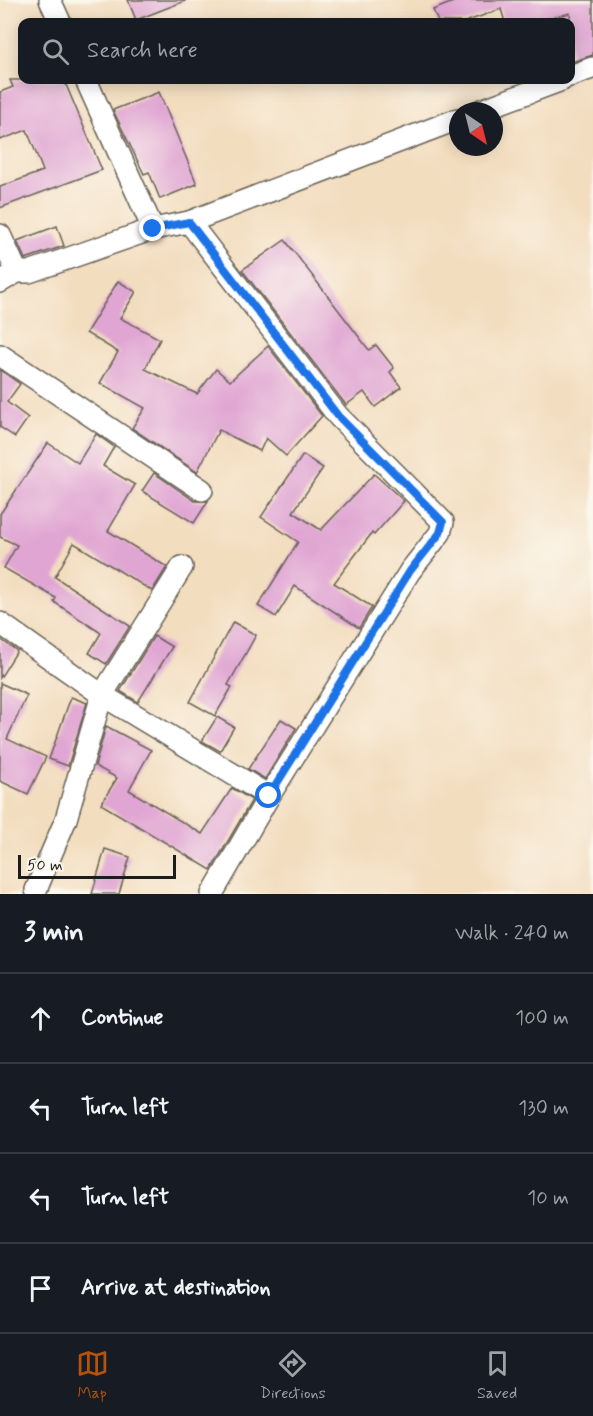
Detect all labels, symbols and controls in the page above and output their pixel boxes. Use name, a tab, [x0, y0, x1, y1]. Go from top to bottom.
search box	[18, 18, 575, 84]
icon: search	[39, 35, 72, 68]
text: Search here	[87, 37, 198, 65]
north arrow	[449, 102, 503, 156]
route end	[139, 215, 165, 241]
route start	[255, 782, 281, 808]
scale bar	[18, 852, 176, 880]
text: 50 m	[27, 855, 63, 876]
text: 3 min	[24, 916, 84, 950]
text: Walk · 240 m	[455, 920, 569, 947]
icon: ahead	[24, 1002, 57, 1035]
text: Continue	[81, 1004, 163, 1032]
text: 100 m	[515, 1005, 569, 1032]
icon: left	[24, 1092, 57, 1125]
text: Turn left	[81, 1094, 169, 1122]
text: 130 m	[518, 1095, 569, 1122]
icon: left	[24, 1182, 57, 1215]
text: Turn left	[81, 1184, 169, 1212]
text: 10 m	[527, 1185, 569, 1212]
icon: arrive	[24, 1272, 57, 1305]
text: Arrive at destination	[81, 1274, 271, 1302]
tab: Map	[76, 1347, 109, 1404]
tab: Directions	[260, 1347, 326, 1404]
tab: Saved	[477, 1347, 517, 1404]

